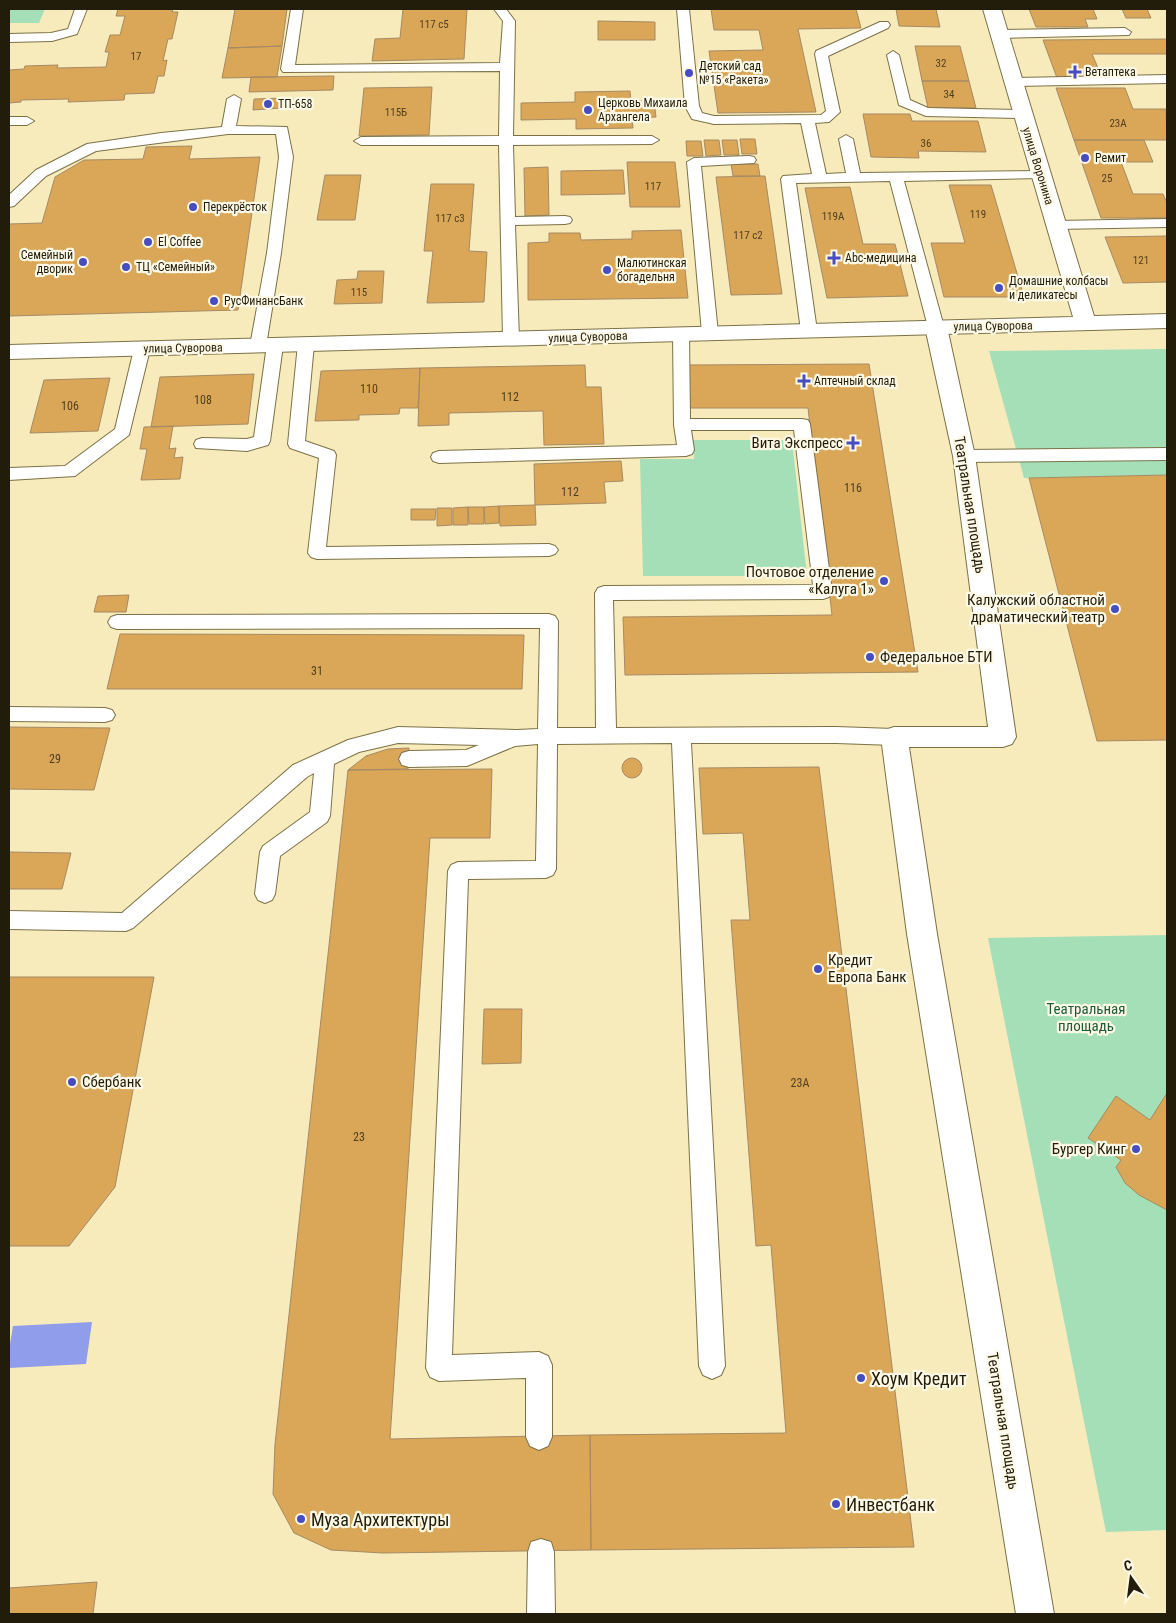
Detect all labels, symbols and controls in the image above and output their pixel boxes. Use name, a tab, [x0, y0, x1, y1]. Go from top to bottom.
house number: 117 с5	[419, 18, 449, 31]
house number: 17	[131, 50, 141, 63]
house number: 32	[936, 57, 946, 70]
place label: Детский сад №15 «Ракета»	[699, 59, 769, 87]
place label: Ветаптека	[1085, 65, 1136, 79]
marker: Ветаптека	[1069, 66, 1081, 78]
marker: Детский сад №15 «Ракета»	[683, 67, 695, 79]
house number: 34	[944, 88, 955, 101]
place label: Церковь Михаила Архангела	[598, 96, 688, 124]
place label: ТП-658	[278, 97, 313, 111]
marker: ТП-658	[262, 98, 274, 110]
marker: Церковь Михаила Архангела	[582, 104, 594, 116]
house number: 115Б	[385, 106, 407, 119]
house number: 23А	[1109, 117, 1127, 130]
street label: улица Воронина	[1020, 126, 1057, 207]
house number: 36	[921, 137, 931, 150]
place label: Ремит	[1095, 151, 1126, 165]
marker: Ремит	[1079, 152, 1091, 164]
house number: 25	[1102, 172, 1112, 185]
house number: 117	[645, 180, 661, 193]
place label: Перекрёсток	[203, 200, 267, 214]
marker: Перекрёсток	[187, 201, 199, 213]
house number: 119	[970, 208, 986, 221]
house number: 119А	[822, 210, 845, 223]
house number: 117 с3	[435, 212, 465, 225]
house number: 117 с2	[733, 229, 763, 242]
place label: El Coffee	[158, 235, 201, 249]
marker: El Coffee	[142, 236, 154, 248]
place label: Семейный дворик	[21, 248, 73, 276]
marker: Abc-медицина	[827, 251, 841, 265]
place label: Abc-медицина	[845, 251, 917, 265]
house number: 121	[1133, 254, 1149, 267]
marker: Семейный дворик	[77, 256, 89, 268]
place label: Малютинская богадельня	[617, 256, 687, 284]
place label: ТЦ «Семейный»	[136, 260, 215, 274]
marker: ТЦ «Семейный»	[120, 261, 132, 273]
marker: Малютинская богадельня	[601, 264, 613, 276]
place label: Домашние колбасы и деликатесы	[1009, 274, 1108, 302]
marker: Домашние колбасы и деликатесы	[993, 282, 1005, 294]
house number: 115	[351, 286, 367, 299]
place label: РусФинансБанк	[224, 294, 303, 308]
marker: РусФинансБанк	[208, 295, 220, 307]
street label: улица Суворова	[953, 318, 1033, 334]
street label: улица Суворова	[548, 329, 628, 345]
street label: улица Суворова	[143, 340, 223, 356]
place label: Аптечный склад	[814, 374, 896, 388]
marker: Аптечный склад	[798, 375, 810, 387]
house number: 110	[360, 382, 378, 396]
house number: 112	[501, 390, 519, 404]
house number: 108	[194, 393, 212, 407]
house number: 106	[61, 399, 79, 413]
place label: Вита Экспресс	[751, 434, 843, 452]
street label: Театральная площадь	[950, 435, 990, 575]
marker: Вита Экспресс	[847, 437, 859, 449]
house number: 116	[844, 481, 862, 495]
house number: 112	[561, 485, 579, 499]
place label: Почтовое отделение «Калуга 1»	[746, 563, 874, 598]
marker: Почтовое отделение «Калуга 1»	[878, 575, 890, 587]
place label: Калужский областной драматический театр	[967, 591, 1105, 626]
marker: Калужский областной драматический театр	[1109, 603, 1121, 615]
place label: Федеральное БТИ	[880, 648, 992, 666]
marker: Федеральное БТИ	[864, 651, 876, 663]
house number: 31	[311, 664, 323, 678]
house number: 29	[49, 752, 61, 766]
place label: Кредит Европа Банк	[828, 951, 906, 986]
marker: Кредит Европа Банк	[812, 963, 824, 975]
park label: Театральная площадь	[1046, 1000, 1126, 1035]
place label: Сбербанк	[82, 1073, 142, 1091]
marker: Сбербанк	[66, 1076, 78, 1088]
house number: 23А	[791, 1076, 809, 1090]
house number: 23	[353, 1130, 365, 1144]
place label: Бургер Кинг	[1052, 1140, 1126, 1158]
marker: Бургер Кинг	[1130, 1143, 1142, 1155]
street label: Театральная площадь	[983, 1351, 1023, 1491]
place label: Хоум Кредит	[871, 1368, 967, 1389]
marker: Хоум Кредит	[855, 1372, 867, 1384]
place label: Инвестбанк	[846, 1494, 935, 1515]
marker: Инвестбанк	[830, 1498, 842, 1510]
place label: Муза Архитектуры	[311, 1509, 450, 1530]
marker: Муза Архитектуры	[295, 1513, 307, 1525]
north arrow	[1106, 1553, 1156, 1603]
text: С	[1122, 1557, 1134, 1574]

